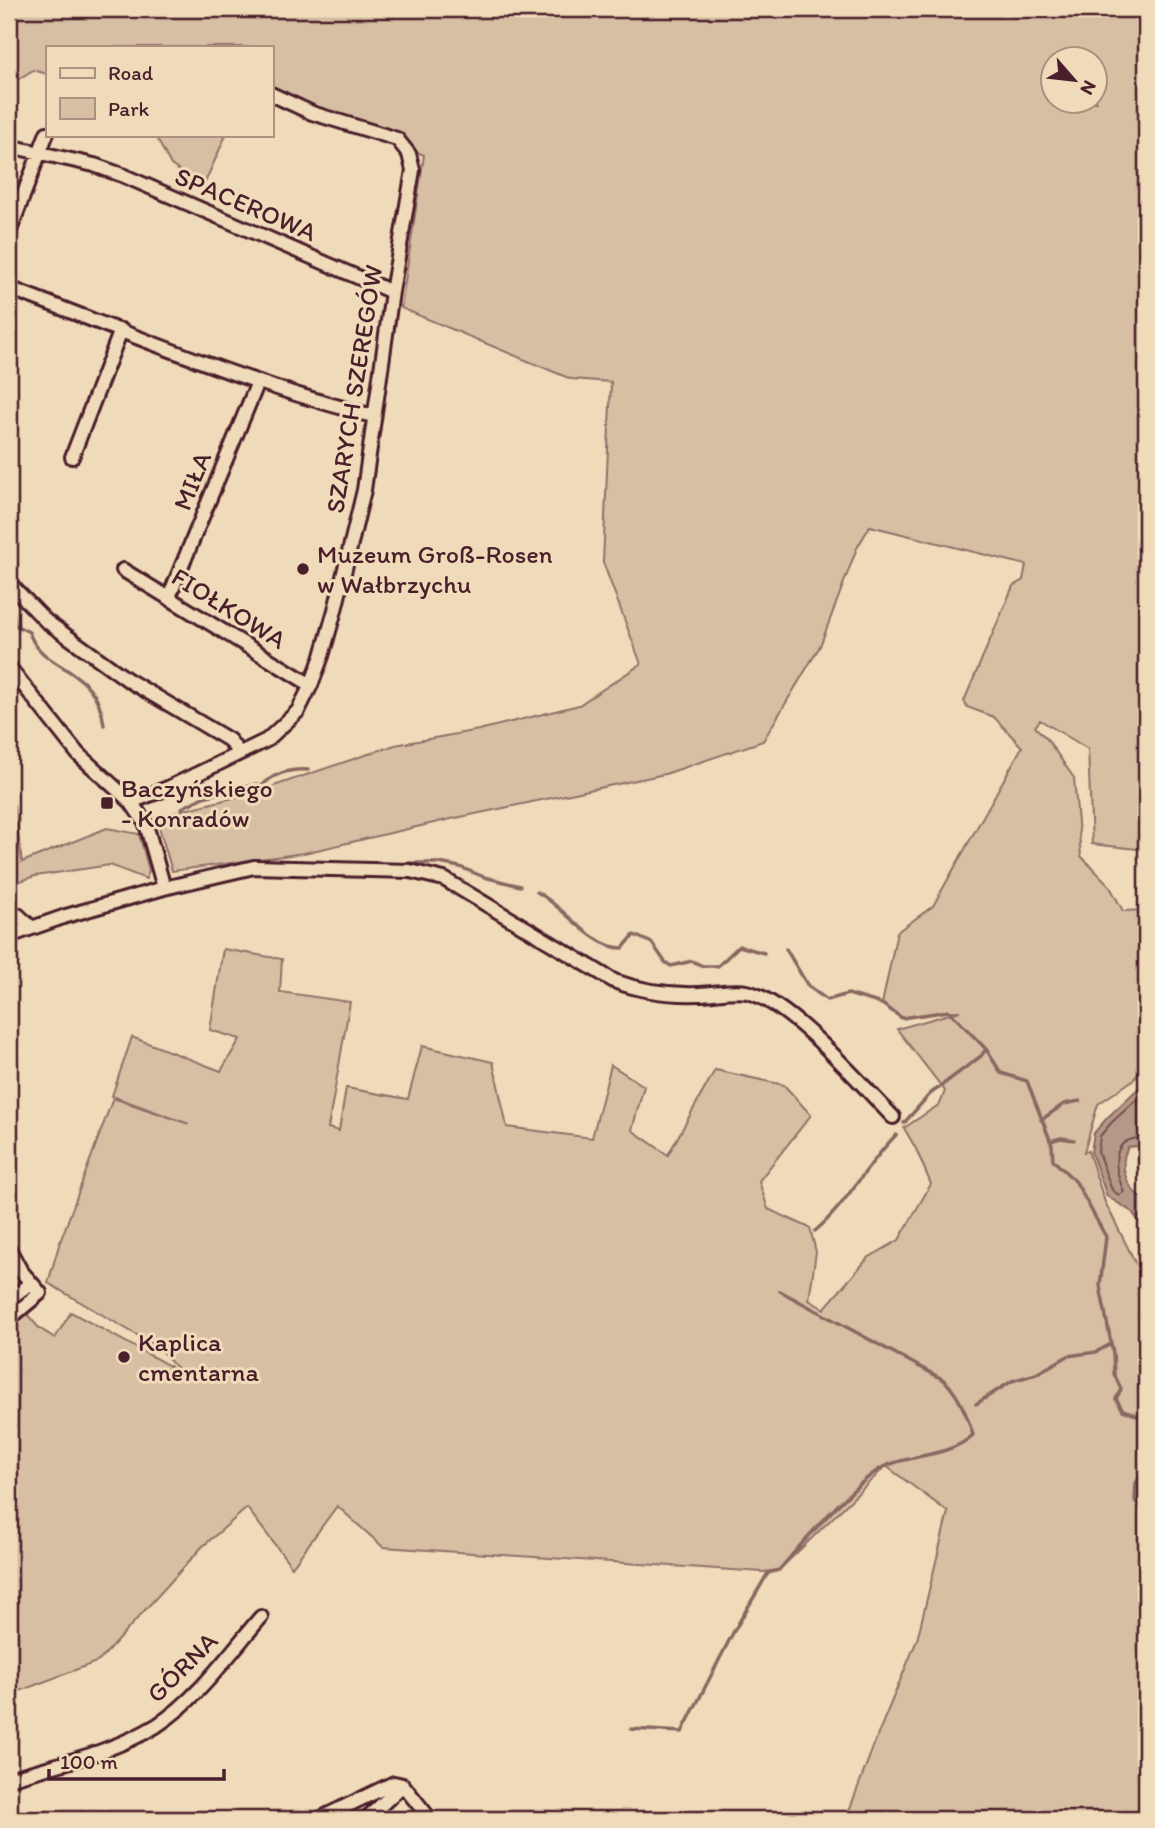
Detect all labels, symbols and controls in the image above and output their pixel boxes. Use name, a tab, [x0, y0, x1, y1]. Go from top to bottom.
legend	[46, 46, 273, 136]
north arrow	[1040, 46, 1110, 116]
text: Road	[108, 60, 154, 85]
text: N	[1075, 77, 1102, 99]
text: Park	[108, 96, 150, 121]
street label: SPACEROWA	[170, 160, 322, 248]
street label: SZARYCH SZEREGÓW	[319, 263, 389, 515]
street label: MIŁA	[166, 447, 218, 515]
place label: Muzeum Groß-Rosen w Wałbrzychu	[317, 538, 553, 600]
street label: FIOŁKOWA	[166, 560, 293, 656]
marker: Muzeum Groß-Rosen w Wałbrzychu	[295, 561, 311, 577]
place label: Baczyńskiego - Konradów	[121, 772, 273, 834]
marker: Baczyńskiego - Konradów	[99, 795, 115, 811]
place label: Kaplica cmentarna	[138, 1326, 259, 1388]
marker: Kaplica cmentarna	[116, 1349, 132, 1365]
street label: GÓRNA	[140, 1625, 224, 1709]
scale bar	[49, 1737, 224, 1781]
text: 100 m	[60, 1749, 118, 1774]

